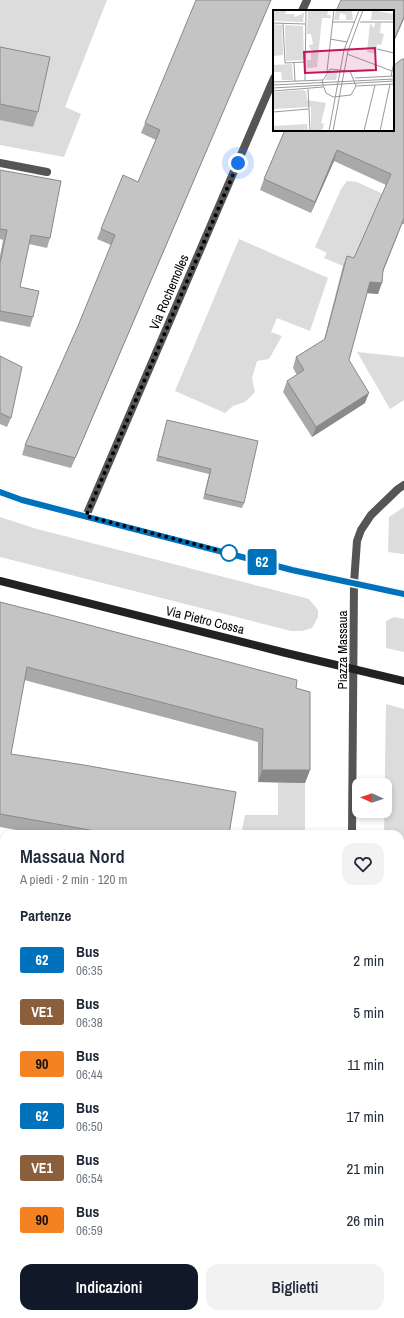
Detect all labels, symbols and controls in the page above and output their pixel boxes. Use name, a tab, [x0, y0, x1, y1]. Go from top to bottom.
inset map	[273, 10, 394, 131]
your location	[228, 153, 248, 173]
street label: Via Rochemolles	[145, 252, 193, 332]
unlabelled marker	[220, 544, 238, 562]
line badge: 62	[244, 549, 280, 575]
text: 62	[256, 553, 268, 571]
street label: Via Pietro Cossa	[164, 602, 246, 638]
street label: Piazza Massaua	[334, 611, 351, 689]
north arrow	[352, 778, 392, 818]
map controls	[352, 778, 392, 818]
text: Massaua Nord	[20, 843, 125, 869]
button: heart	[342, 843, 384, 885]
text: A piedi · 2 min · 120 m	[20, 871, 127, 888]
text: Partenze	[20, 905, 71, 926]
text: Bus	[76, 941, 99, 962]
text: 2 min	[353, 950, 384, 971]
text: 62	[36, 951, 48, 969]
text: 06:35	[76, 962, 103, 979]
text: Bus	[76, 993, 99, 1014]
text: 5 min	[353, 1002, 384, 1023]
text: VE1	[31, 1003, 53, 1021]
text: 06:38	[76, 1014, 103, 1031]
text: Bus	[76, 1045, 99, 1066]
text: 11 min	[347, 1054, 384, 1075]
text: 90	[36, 1055, 48, 1073]
text: 06:44	[76, 1066, 103, 1083]
text: Bus	[76, 1097, 99, 1118]
text: 17 min	[346, 1106, 384, 1127]
text: 62	[36, 1107, 48, 1125]
text: 06:50	[76, 1118, 103, 1135]
text: Bus	[76, 1149, 99, 1170]
text: 21 min	[346, 1158, 384, 1179]
text: VE1	[31, 1159, 53, 1177]
text: 06:54	[76, 1170, 103, 1187]
text: Bus	[76, 1201, 99, 1222]
text: 26 min	[346, 1210, 384, 1231]
text: 90	[36, 1211, 48, 1229]
text: 06:59	[76, 1222, 103, 1239]
button: Indicazioni	[20, 1264, 198, 1310]
button: Biglietti	[206, 1264, 384, 1310]

